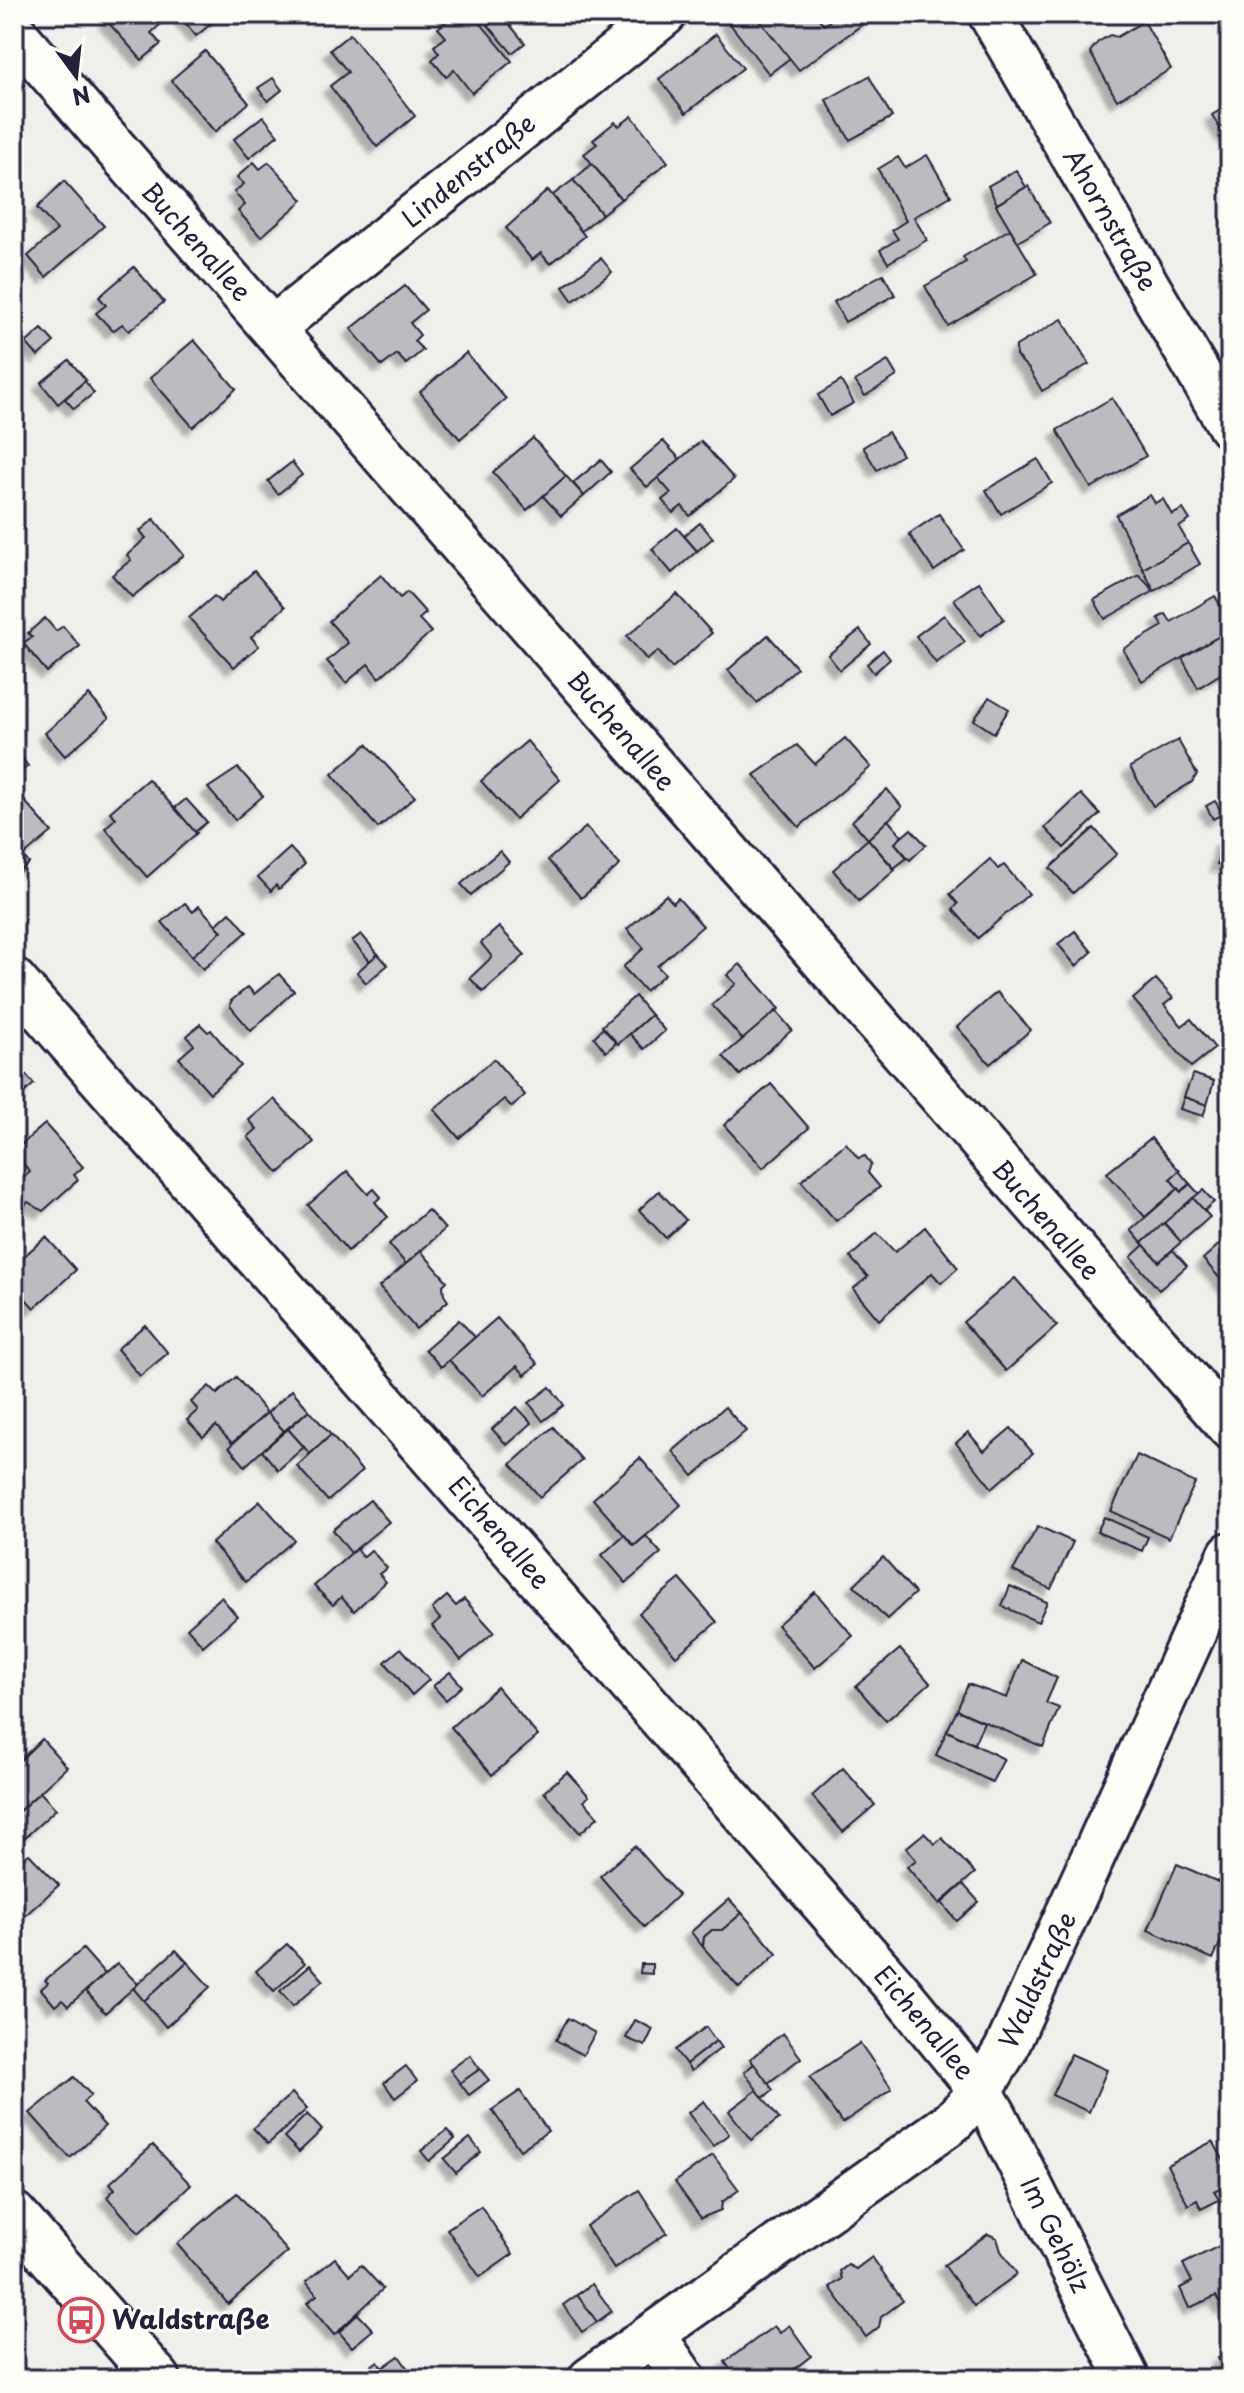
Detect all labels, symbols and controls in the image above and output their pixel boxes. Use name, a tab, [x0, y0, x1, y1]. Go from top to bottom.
north arrow	[36, 36, 116, 116]
text: N	[69, 79, 94, 115]
street label: Lindenstraße	[393, 104, 544, 236]
street label: Ahornstraße	[1055, 141, 1168, 298]
street label: Buchenallee	[133, 173, 261, 309]
street label: Buchenallee	[559, 661, 686, 799]
street label: Buchenallee	[984, 1150, 1111, 1288]
street label: Eichenallee	[440, 1467, 560, 1597]
street label: Waldstraße	[988, 1905, 1085, 2054]
street label: Eichenallee	[866, 1956, 985, 2088]
street label: Im Gehölz	[1011, 2170, 1101, 2299]
bus stop icon: Waldstraße	[57, 2296, 105, 2344]
place label: Waldstraße	[112, 2299, 270, 2338]

